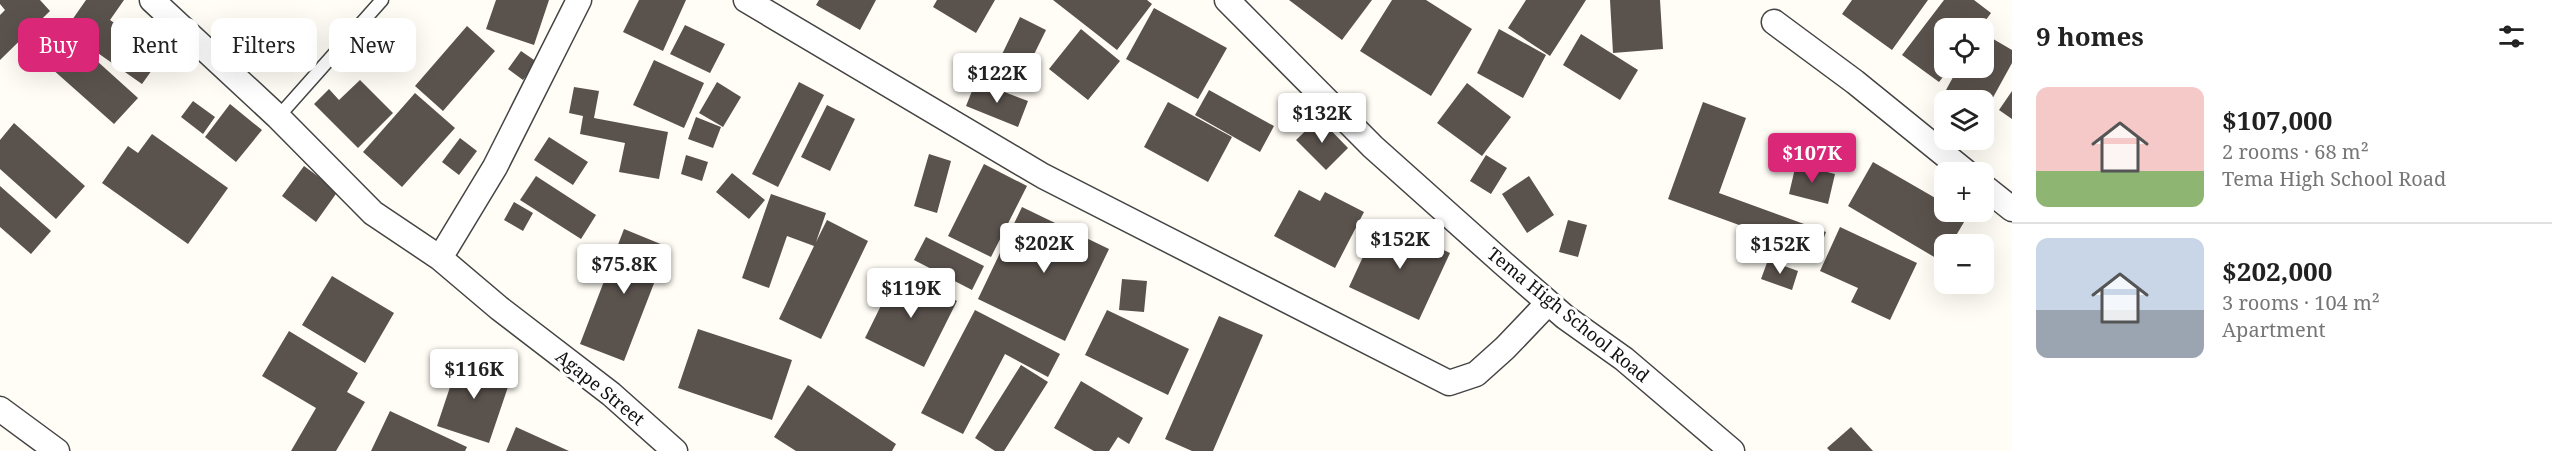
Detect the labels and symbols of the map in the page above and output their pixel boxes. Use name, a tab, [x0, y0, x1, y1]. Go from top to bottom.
pin: $122K	[955, 53, 1039, 104]
pin: $132K	[1280, 93, 1364, 144]
pin: $107K	[1770, 133, 1854, 184]
pin: $152K	[1358, 219, 1442, 270]
pin: $202K	[1002, 223, 1086, 274]
pin: $152K	[1738, 224, 1822, 275]
street label: Tema High School Road	[1483, 241, 1655, 387]
pin: $75.8K	[575, 244, 673, 295]
pin: $119K	[869, 268, 953, 319]
street label: Agape Street	[551, 344, 650, 430]
pin: $116K	[432, 349, 516, 400]

